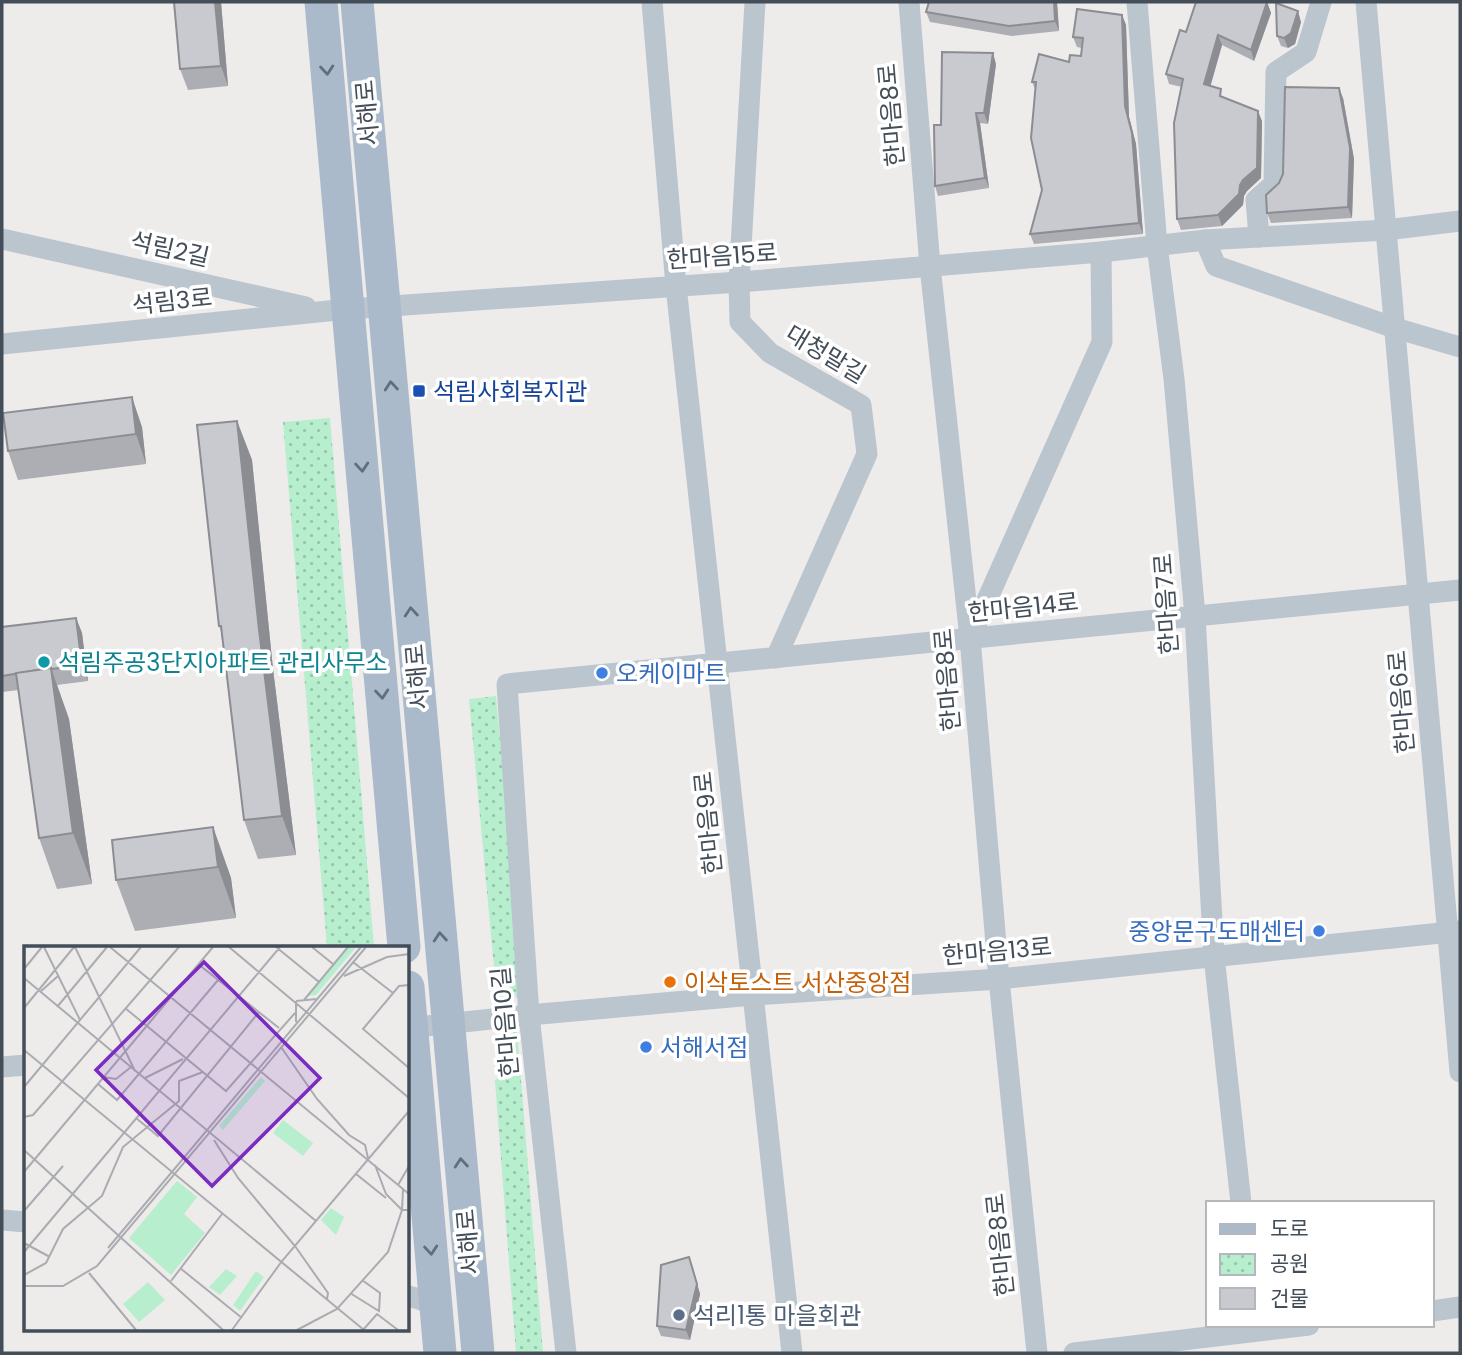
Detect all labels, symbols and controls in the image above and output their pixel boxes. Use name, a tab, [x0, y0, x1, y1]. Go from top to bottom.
street label: 한마음8로	[870, 62, 912, 168]
one-way arrow	[319, 65, 334, 76]
street label: 서해로	[348, 79, 386, 147]
street label: 석림2길	[127, 224, 213, 274]
street label: 한마음15로	[665, 236, 779, 276]
street label: 석림3로	[130, 280, 214, 322]
street label: 대청말길	[780, 317, 872, 391]
place label: 석림사회복지관	[433, 375, 588, 408]
one-way arrow	[384, 380, 399, 391]
marker: 석림사회복지관	[411, 383, 427, 399]
one-way arrow	[354, 462, 369, 473]
street label: 한마음7로	[1146, 552, 1186, 656]
street label: 한마음14로	[966, 585, 1080, 629]
one-way arrow	[404, 607, 419, 618]
street label: 한마음8로	[926, 627, 968, 733]
street label: 서해로	[398, 643, 436, 711]
place label: 석림주공3단지아파트 관리사무소	[58, 646, 388, 679]
street label: 한마음6로	[1380, 649, 1422, 755]
marker: 석림주공3단지아파트 관리사무소	[36, 654, 52, 670]
place label: 오케이마트	[616, 657, 726, 690]
marker: 오케이마트	[594, 665, 610, 681]
one-way arrow	[374, 689, 389, 700]
street label: 한마음9로	[686, 770, 730, 876]
place label: 중앙문구도매센터	[1128, 915, 1305, 948]
marker: 중앙문구도매센터	[1311, 923, 1327, 939]
street label: 한마음13로	[941, 930, 1053, 972]
one-way arrow	[433, 931, 448, 942]
inset map	[24, 946, 410, 1330]
street label: 한마음10길	[484, 965, 526, 1079]
place label: 이삭토스트 서산중앙점	[684, 966, 911, 999]
marker: 이삭토스트 서산중앙점	[662, 974, 678, 990]
place label: 서해서점	[660, 1031, 748, 1064]
marker: 서해서점	[638, 1039, 654, 1055]
one-way arrow	[453, 1157, 468, 1169]
street label: 한마음8로	[978, 1192, 1022, 1298]
legend	[1206, 1201, 1434, 1327]
street label: 서해로	[449, 1208, 487, 1276]
text: 도로	[1270, 1214, 1309, 1243]
one-way arrow	[423, 1245, 438, 1256]
text: 공원	[1270, 1249, 1309, 1278]
text: 건물	[1270, 1284, 1309, 1313]
place label: 석리1통 마을회관	[693, 1299, 862, 1332]
marker: 석리1통 마을회관	[671, 1307, 687, 1323]

